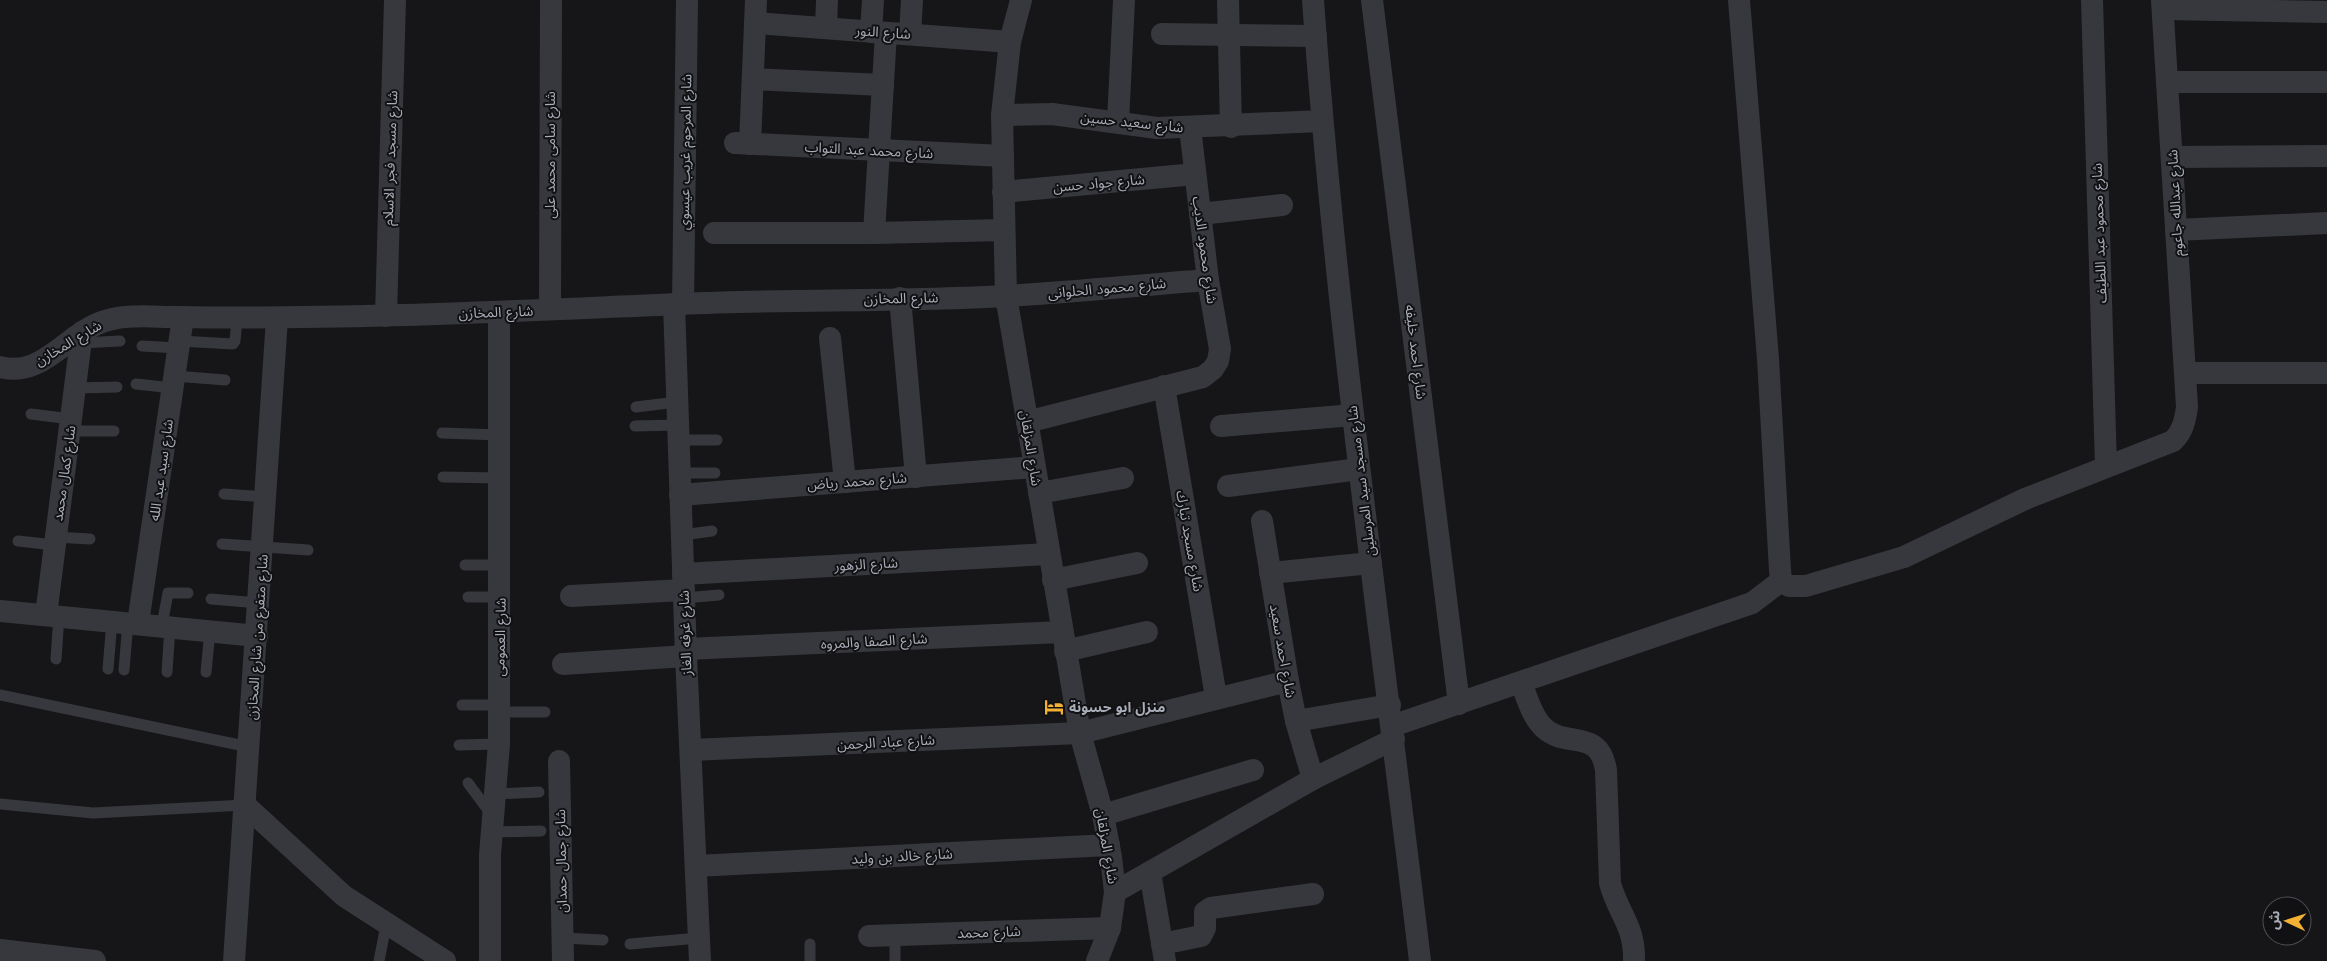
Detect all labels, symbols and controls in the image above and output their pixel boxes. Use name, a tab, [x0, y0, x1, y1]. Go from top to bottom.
street label: شارع النور	[854, 22, 911, 45]
street label: شارع المرحوم غريب عيسوي	[676, 74, 698, 230]
street label: شارع مسجد فجر الاسلام	[380, 90, 403, 226]
street label: شارع سامى محمد على	[542, 91, 561, 219]
street label: شارع سعيد حسين	[1079, 109, 1184, 138]
street label: شارع محمد عبد التواب	[804, 139, 934, 164]
street label: شارع عبدالله جاعوم	[2164, 149, 2189, 257]
street label: شارع محمود عبد اللطيف	[2089, 163, 2112, 303]
street label: شارع جواد حسن	[1052, 171, 1146, 198]
street label: شارع محمود الديب	[1187, 195, 1220, 305]
street label: شارع محمود الحلوانى	[1047, 275, 1167, 304]
street label: شارع المخازن	[863, 289, 939, 310]
street label: شارع المخازن	[458, 303, 534, 324]
street label: شارع احمد خليفه	[1399, 304, 1430, 401]
street label: شارع المخازن	[32, 317, 106, 372]
street label: شارع مسجد سيد المرسلين	[1344, 404, 1381, 557]
street label: شارع المزلقان	[1014, 409, 1045, 488]
street label: شارع سيد عبد الله	[146, 418, 179, 522]
street label: شارع كمال محمد	[49, 424, 82, 522]
street label: شارع محمد رياض	[807, 470, 908, 495]
street label: شارع مسجد تبارك	[1170, 489, 1207, 593]
street label: شارع متفرع من شارع المخازن	[243, 554, 274, 721]
street label: شارع الزهور	[833, 554, 898, 577]
street label: شارع غرفه الغاز	[676, 590, 698, 677]
street label: شارع العمومى	[491, 598, 512, 677]
street label: شارع احمد سعيد	[1264, 603, 1299, 700]
street label: شارع الصفا والمروه	[820, 630, 928, 655]
hotel icon: منزل ابو حسونة	[1043, 696, 1065, 718]
place label: منزل ابو حسونة	[1069, 699, 1165, 716]
street label: شارع عباد الرحمن	[837, 731, 935, 756]
street label: شارع المزلقان	[1090, 807, 1122, 886]
street label: شارع جمال حمدان	[552, 809, 573, 913]
street label: شارع خالد بن وليد	[851, 845, 953, 870]
north arrow	[2262, 896, 2312, 946]
text: ش	[2265, 910, 2283, 930]
street label: شارع محمد	[957, 923, 1021, 944]

